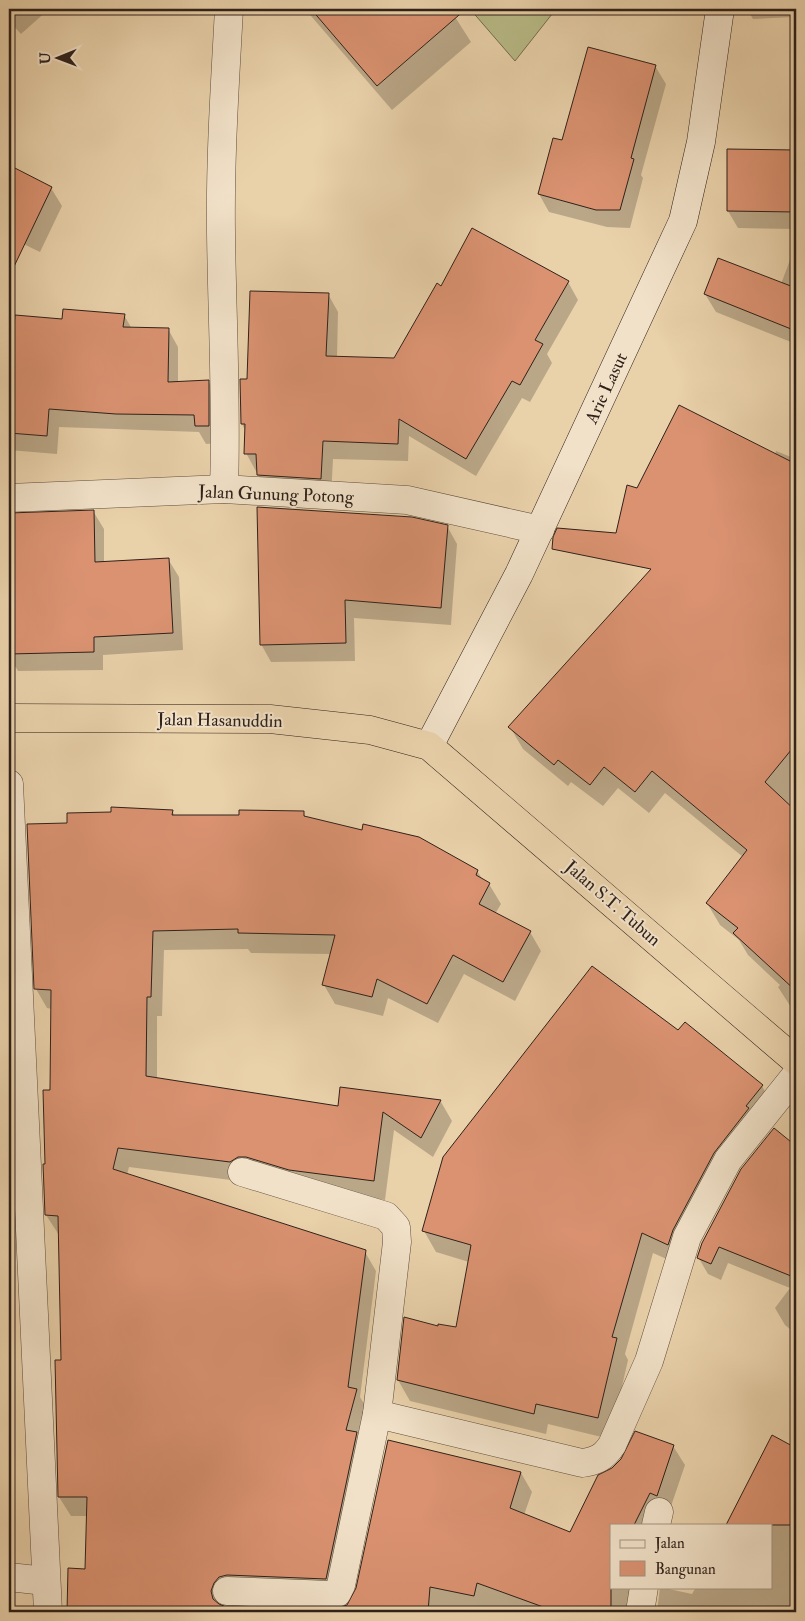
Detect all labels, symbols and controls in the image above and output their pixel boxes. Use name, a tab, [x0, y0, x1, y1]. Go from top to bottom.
north arrow	[32, 32, 82, 82]
text: U	[37, 52, 54, 64]
street label: Arie Lasut	[580, 349, 633, 428]
street label: Jalan Gunung Potong	[197, 480, 355, 509]
street label: Jalan Hasanuddin	[156, 708, 283, 733]
street label: Jalan S.T. Tubun	[559, 855, 665, 951]
legend	[610, 1524, 772, 1588]
text: Jalan	[654, 1534, 685, 1554]
text: Bangunan	[655, 1560, 716, 1579]

